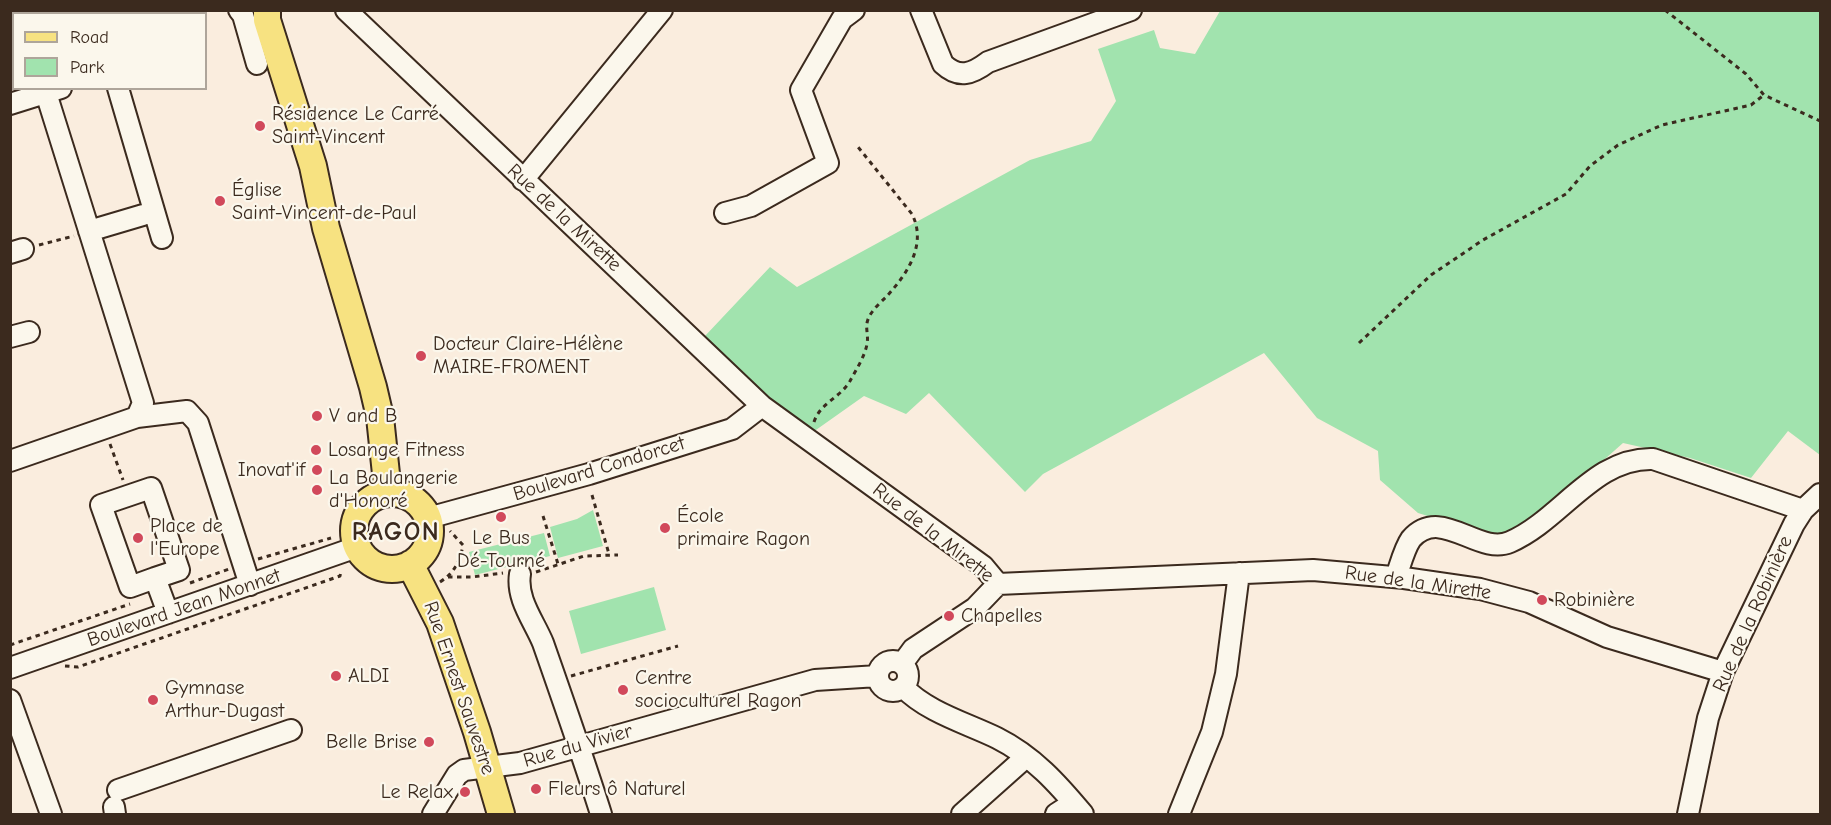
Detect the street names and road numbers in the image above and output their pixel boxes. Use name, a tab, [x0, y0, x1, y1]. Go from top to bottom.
street label: Rue de la Mirette	[502, 159, 626, 277]
street label: Boulevard Condorcet	[510, 431, 688, 507]
street label: Rue de la Mirette	[868, 478, 998, 588]
street label: Rue de la Robinière	[1708, 532, 1798, 696]
street label: Rue de la Mirette	[1343, 561, 1493, 605]
street label: Boulevard Jean Monnet	[84, 564, 284, 652]
street label: Rue Ernest Sauvestre	[418, 598, 500, 778]
street label: Rue du Vivier	[521, 719, 635, 773]

